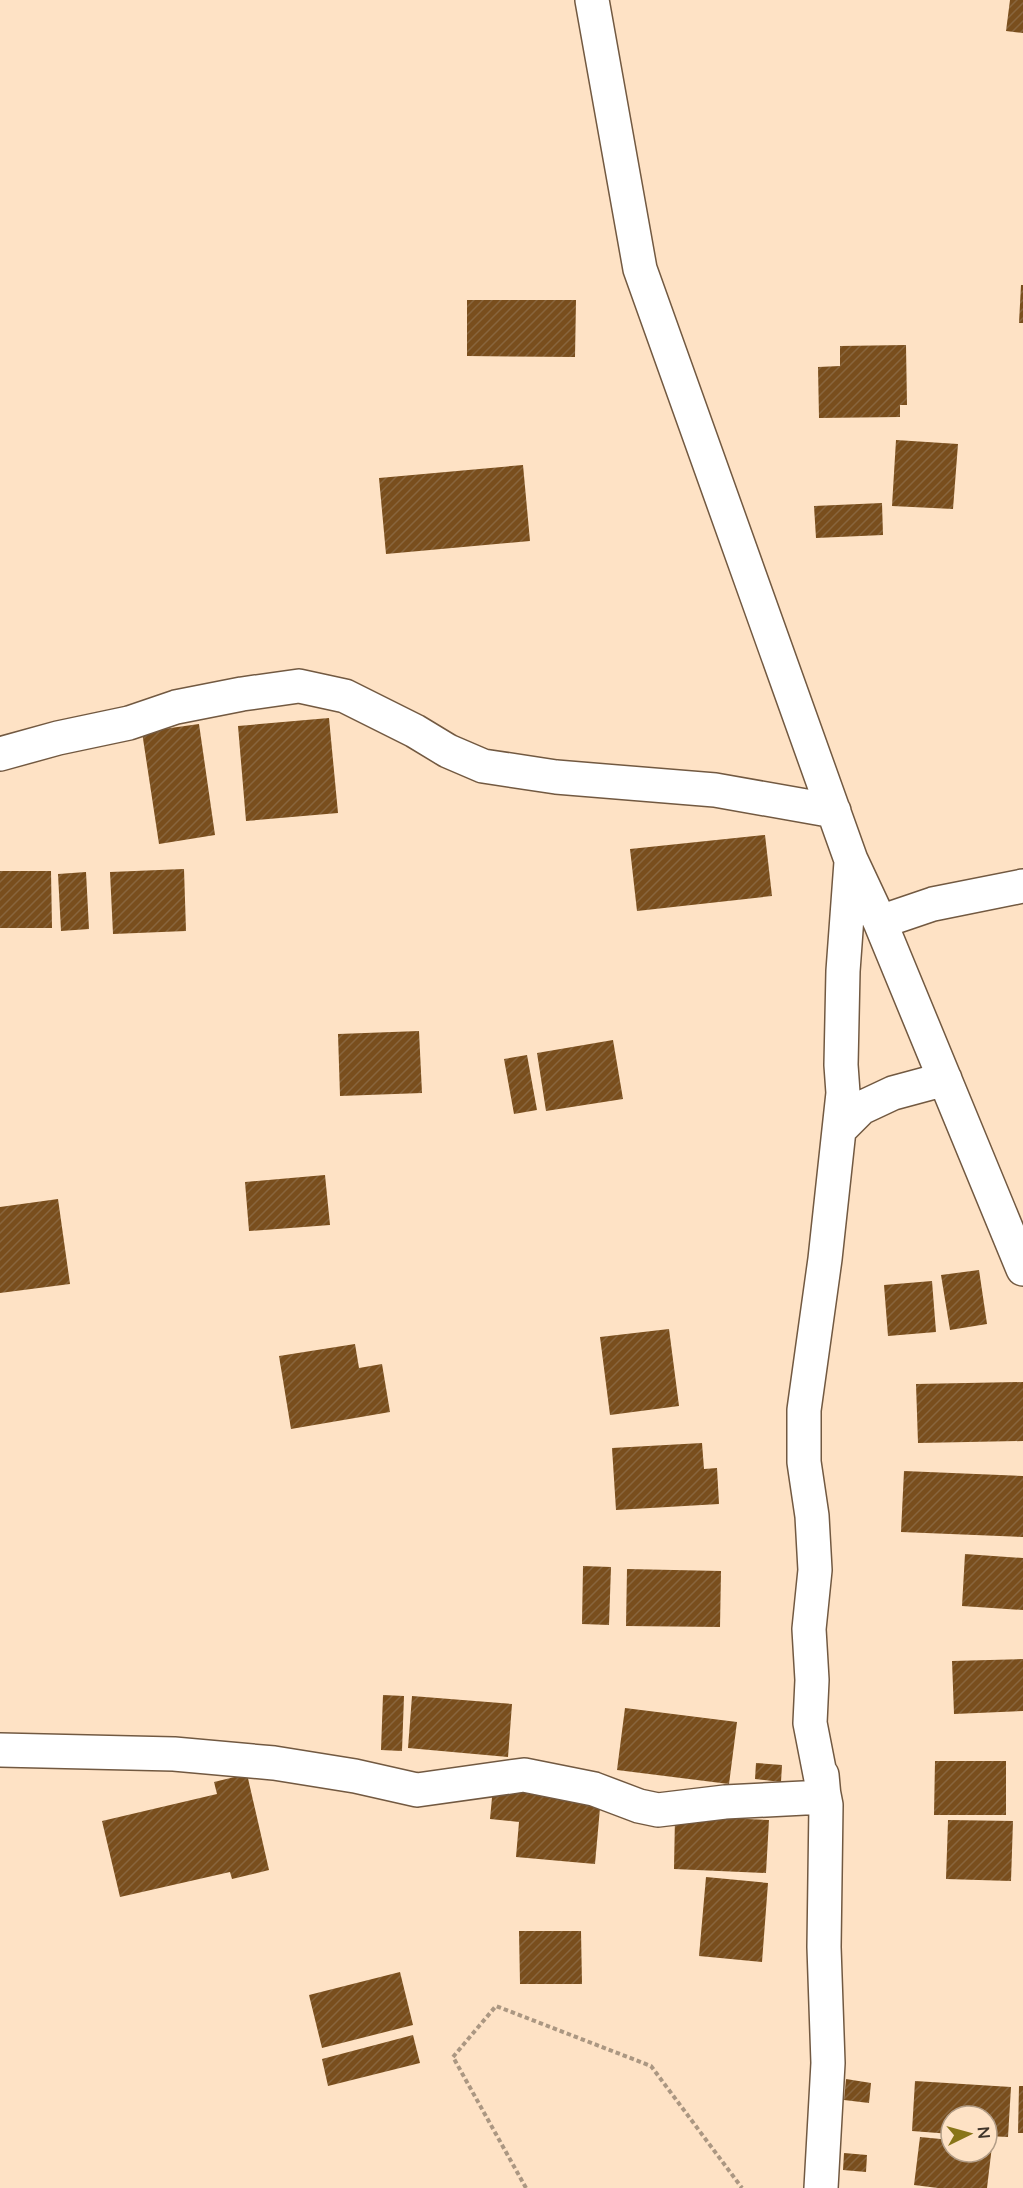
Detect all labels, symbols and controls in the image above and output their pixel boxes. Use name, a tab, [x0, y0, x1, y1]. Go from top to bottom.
north arrow	[939, 2104, 999, 2164]
text: N	[974, 2126, 994, 2140]

